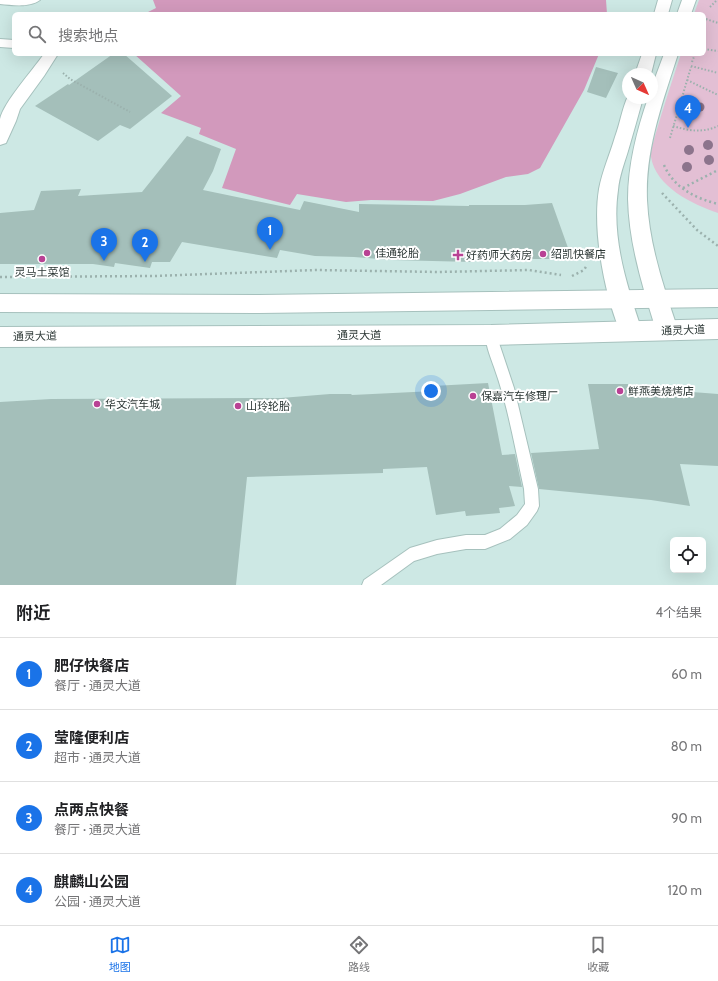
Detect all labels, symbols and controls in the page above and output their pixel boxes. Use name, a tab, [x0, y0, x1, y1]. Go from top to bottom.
search box	[12, 12, 706, 56]
icon: search	[26, 23, 48, 45]
text: 搜索地点	[58, 27, 118, 45]
north arrow	[622, 68, 658, 104]
pin: 4	[675, 95, 701, 128]
pin: 1	[257, 217, 283, 250]
pin: 3	[91, 228, 117, 261]
pin: 2	[132, 229, 158, 262]
place label: 佳通轮胎	[375, 246, 419, 260]
place label: 绍凯快餐店	[551, 247, 606, 261]
marker: 佳通轮胎	[362, 248, 372, 258]
place label: 好药师大药房	[466, 248, 532, 262]
marker: 绍凯快餐店	[538, 249, 548, 259]
marker: 好药师大药房	[453, 250, 463, 260]
marker: 灵马土菜馆	[37, 254, 47, 264]
place label: 灵马土菜馆	[15, 265, 70, 279]
street label: 通灵大道	[661, 322, 705, 338]
street label: 通灵大道	[337, 328, 381, 342]
street label: 通灵大道	[13, 329, 57, 343]
your location	[421, 381, 441, 401]
place label: 鲜燕美烧烤店	[628, 384, 694, 398]
marker: 鲜燕美烧烤店	[615, 386, 625, 396]
place label: 保嘉汽车修理厂	[481, 389, 558, 403]
marker: 保嘉汽车修理厂	[468, 391, 478, 401]
place label: 华文汽车城	[105, 397, 160, 411]
marker: 华文汽车城	[92, 399, 102, 409]
place label: 山玲轮胎	[246, 399, 290, 413]
marker: 山玲轮胎	[233, 401, 243, 411]
map controls	[670, 537, 706, 573]
button: locate	[670, 537, 706, 573]
text: 附近	[16, 603, 50, 623]
text: 4个结果	[655, 604, 702, 620]
text: 肥仔快餐店	[54, 657, 129, 675]
text: 1	[27, 666, 31, 682]
text: 60 m	[671, 666, 702, 682]
text: 餐厅 · 通灵大道	[54, 677, 141, 693]
text: 莹隆便利店	[54, 729, 129, 747]
text: 2	[26, 738, 32, 754]
text: 80 m	[671, 738, 702, 754]
text: 超市 · 通灵大道	[54, 749, 141, 765]
text: 点两点快餐	[54, 801, 129, 819]
text: 3	[25, 810, 33, 826]
text: 90 m	[671, 810, 702, 826]
text: 餐厅 · 通灵大道	[54, 821, 141, 837]
text: 麒麟山公园	[54, 873, 129, 891]
text: 4	[25, 882, 33, 898]
text: 120 m	[668, 882, 702, 898]
text: 公园 · 通灵大道	[54, 893, 141, 909]
tab: 地图	[109, 934, 131, 974]
tab: 路线	[348, 934, 370, 974]
tab: 收藏	[587, 934, 609, 974]

